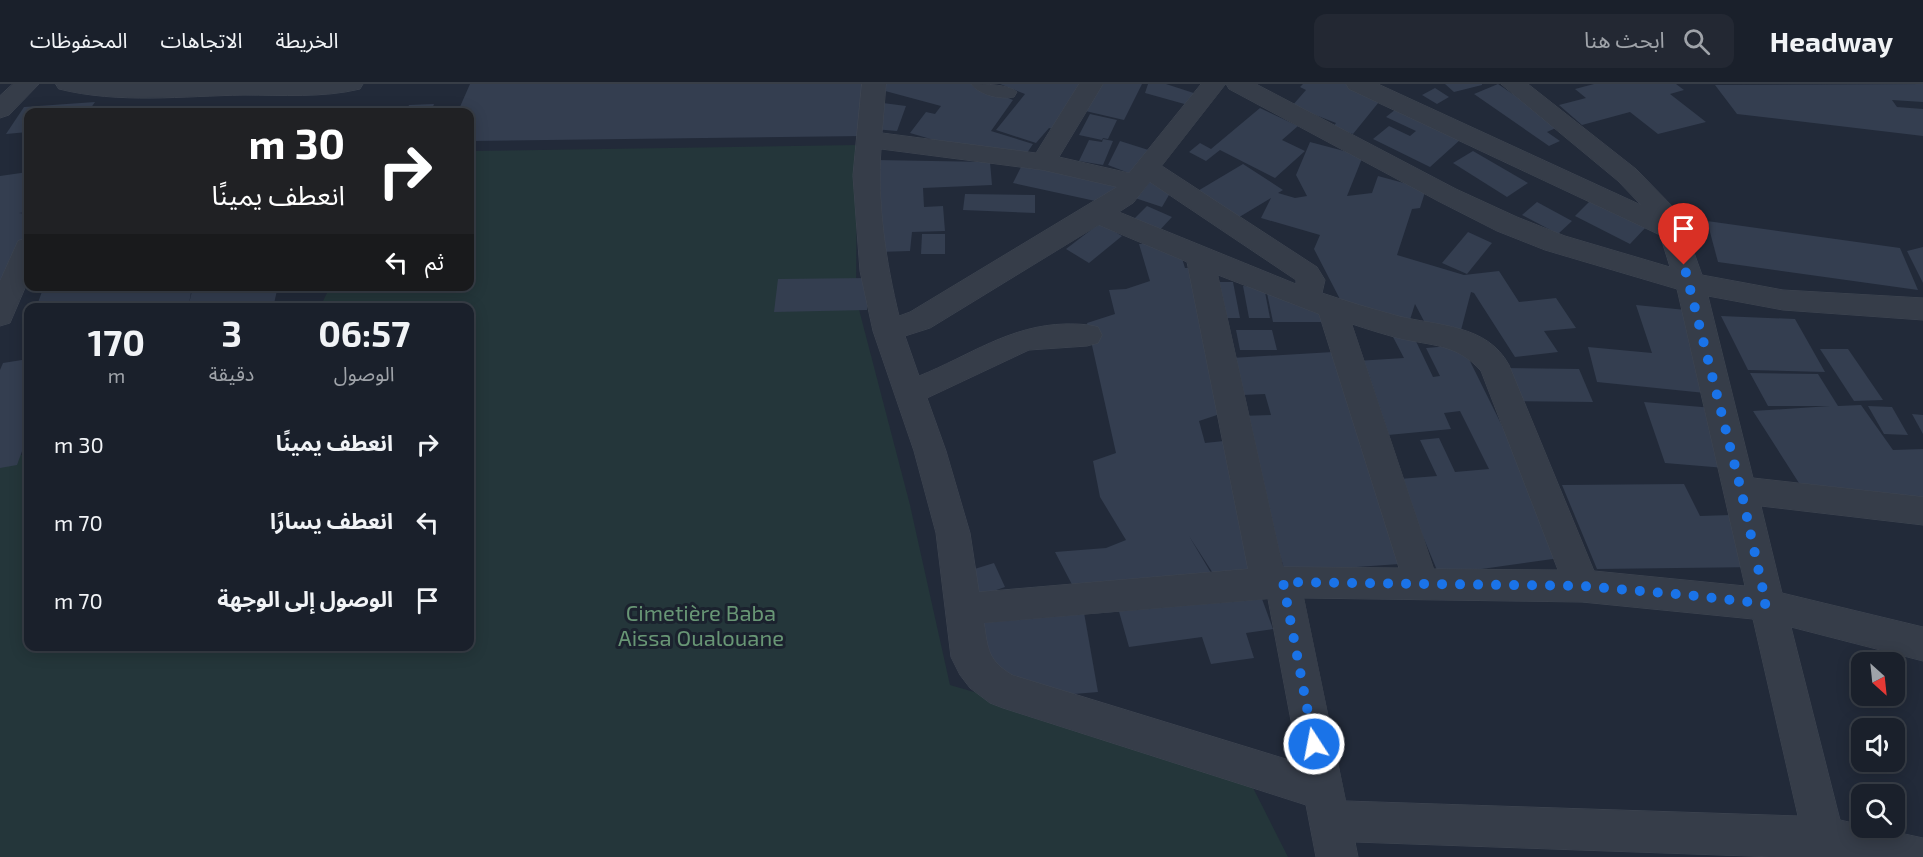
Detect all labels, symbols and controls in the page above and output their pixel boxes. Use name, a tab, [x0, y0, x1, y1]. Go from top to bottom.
search box	[1314, 14, 1734, 68]
text: Headway	[1770, 24, 1893, 58]
icon: search	[1680, 25, 1713, 58]
text: ابحث هنا	[1584, 26, 1665, 52]
text: المحفوظات	[30, 27, 127, 52]
text: الاتجاهات	[160, 27, 242, 52]
text: الخريطة	[275, 27, 338, 52]
text: 30 m	[249, 117, 345, 167]
icon: right	[366, 132, 444, 210]
text: انعطف يمينًا	[212, 178, 345, 210]
pin	[1658, 203, 1709, 265]
icon: arrive	[1667, 212, 1700, 245]
icon: left	[380, 246, 413, 279]
text: ثم	[425, 248, 444, 274]
text: 3	[221, 311, 242, 354]
text: 06:57	[318, 311, 410, 354]
text: 170	[88, 320, 145, 363]
text: دقيقة	[209, 361, 254, 385]
text: الوصول	[334, 361, 395, 385]
text: m	[108, 363, 125, 387]
icon: right	[411, 428, 444, 461]
text: انعطف يمينًا	[276, 429, 393, 455]
text: 30 m	[54, 431, 104, 457]
icon: left	[411, 506, 444, 539]
text: انعطف يسارًا	[270, 507, 393, 533]
text: 70 m	[54, 509, 103, 535]
icon: arrive	[411, 584, 444, 617]
text: الوصول إلى الوجهة	[217, 585, 393, 611]
text: 70 m	[54, 587, 103, 613]
park label: Cimetière Baba Aissa Oualouane	[618, 599, 784, 650]
north arrow	[1851, 652, 1905, 706]
map controls	[1851, 652, 1905, 838]
position arrow	[1282, 712, 1346, 776]
button: sound	[1851, 718, 1905, 772]
button: search	[1851, 784, 1905, 838]

